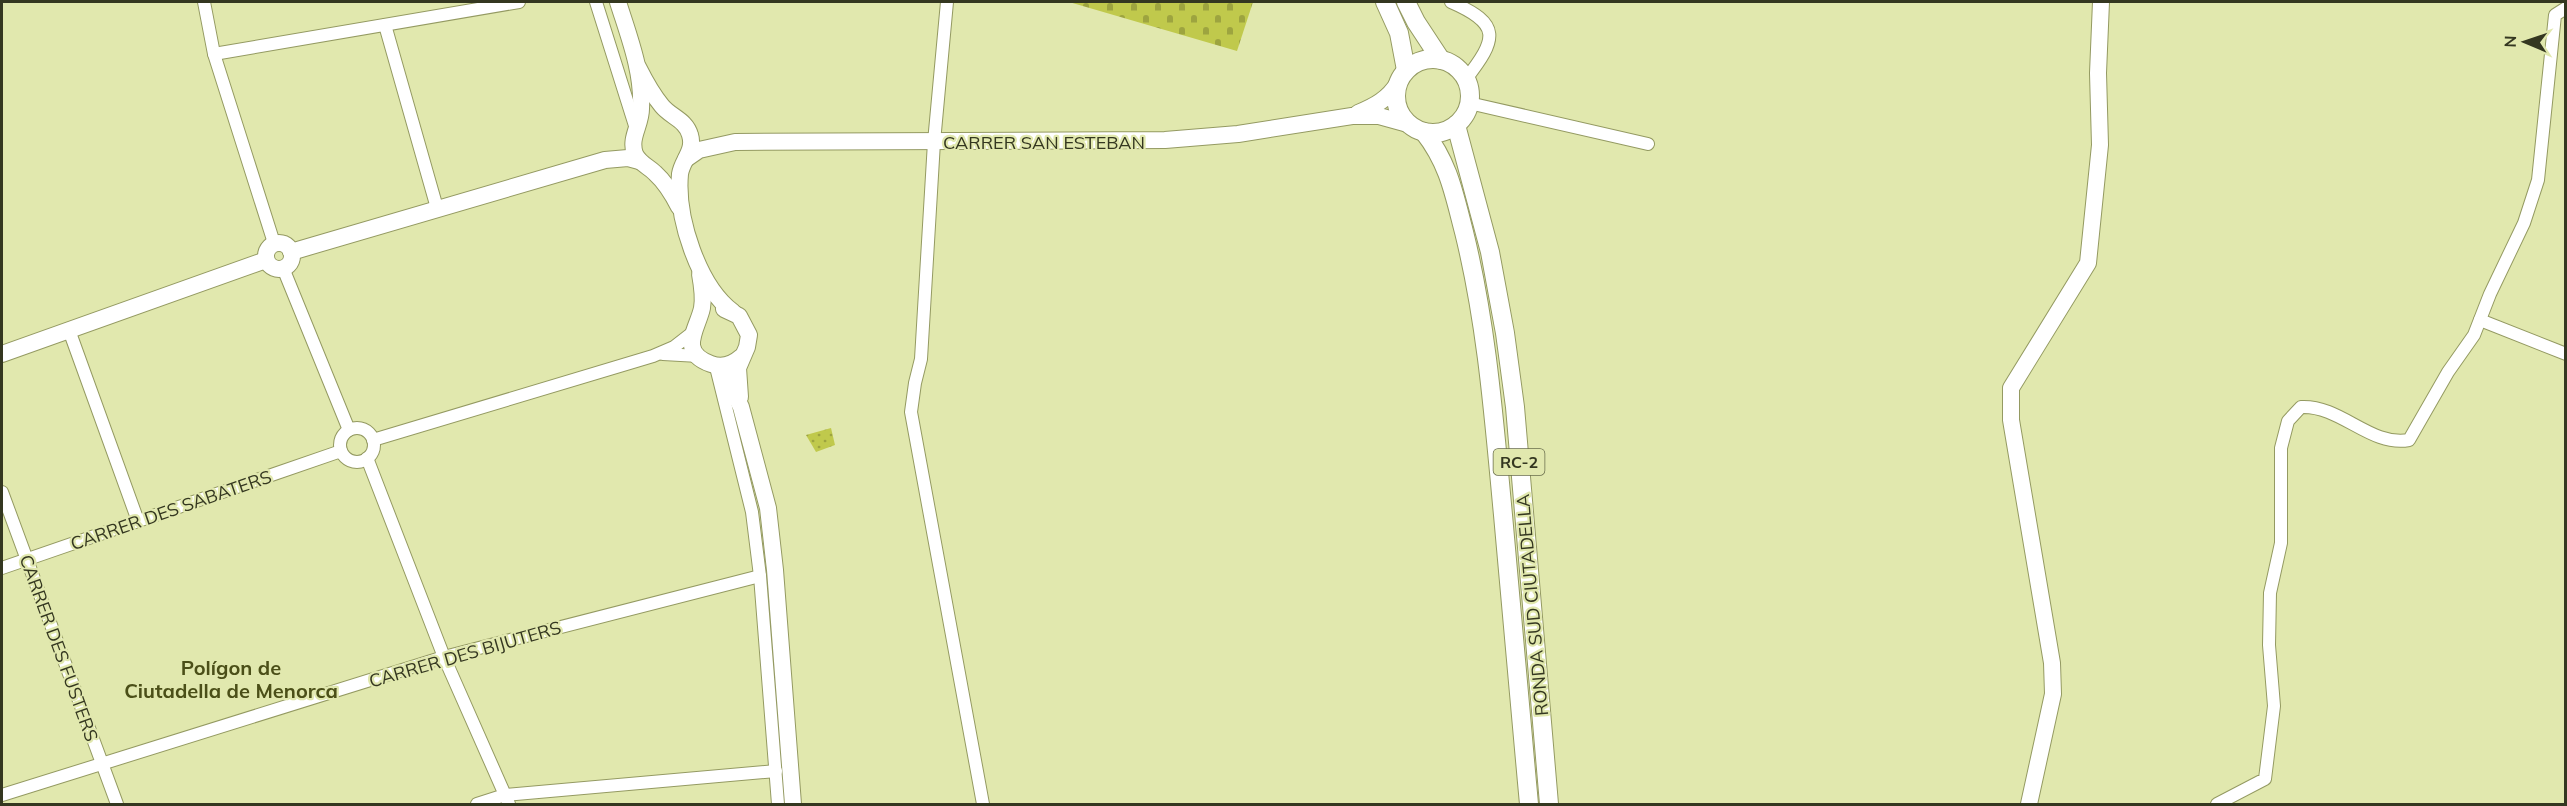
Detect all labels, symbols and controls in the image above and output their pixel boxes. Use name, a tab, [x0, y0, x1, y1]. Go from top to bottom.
north arrow	[2495, 12, 2555, 72]
text: N	[2500, 35, 2520, 48]
street label: CARRER SAN ESTEBAN	[943, 131, 1145, 154]
road number: RC-2	[1494, 449, 1544, 475]
street label: CARRER DES SABATERS	[67, 465, 275, 555]
street label: RONDA SUD CIUTADELLA	[1511, 493, 1553, 717]
street label: CARRER DES FUSTERS	[15, 552, 103, 744]
street label: CARRER DES BIJUTERS	[366, 616, 564, 692]
district label: Polígon de Ciutadella de Menorca	[124, 655, 338, 703]

